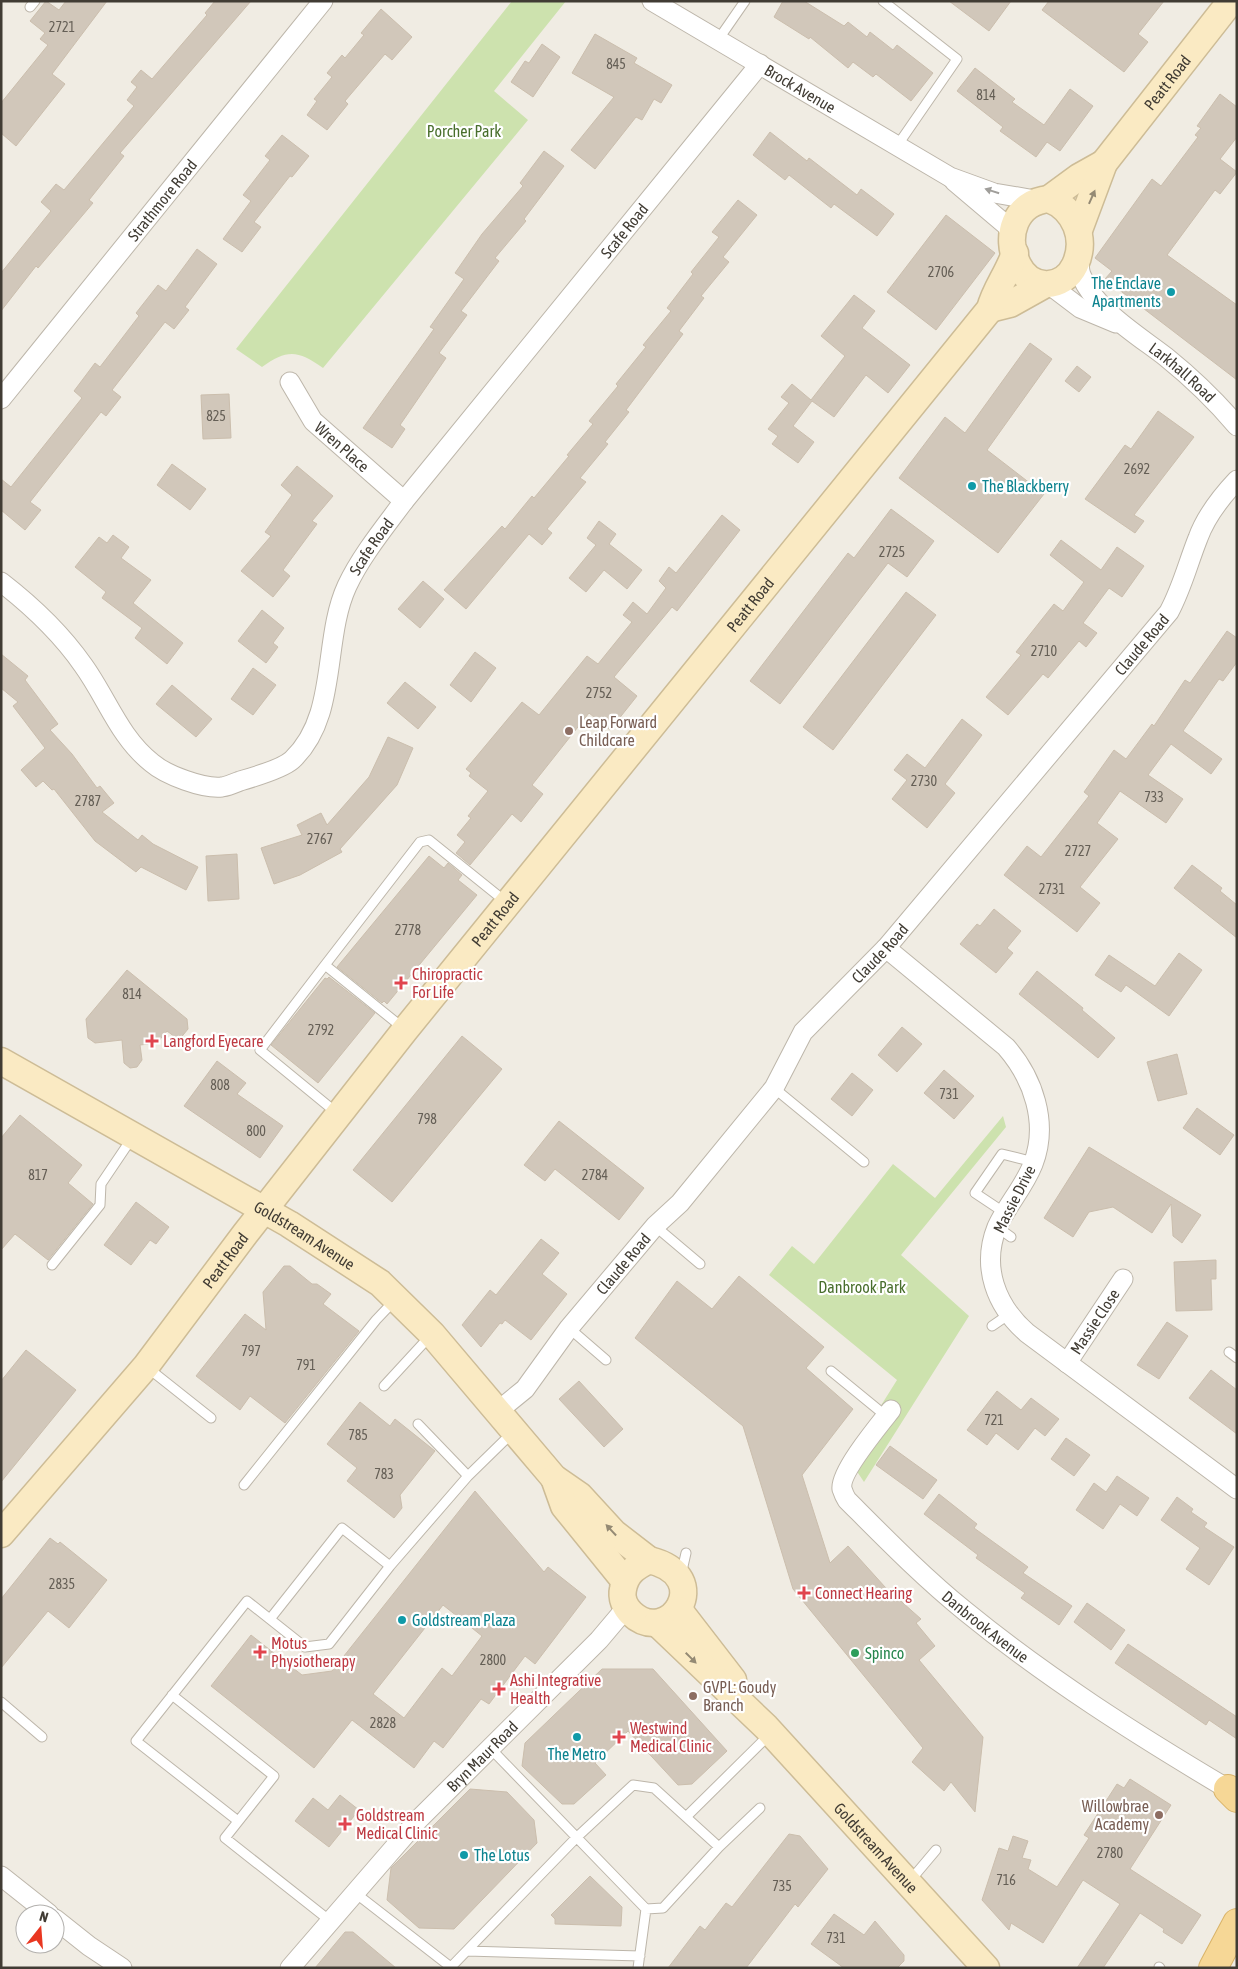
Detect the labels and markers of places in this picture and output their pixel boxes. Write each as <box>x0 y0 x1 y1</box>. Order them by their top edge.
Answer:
place label: The Enclave Apartments <box>1091 274 1161 311</box>
marker: The Enclave Apartments <box>1165 286 1177 298</box>
place label: The Blackberry <box>982 477 1069 496</box>
marker: The Blackberry <box>966 480 978 492</box>
place label: Leap Forward Childcare <box>579 713 657 749</box>
marker: Leap Forward Childcare <box>563 725 575 737</box>
place label: Chiropractic For Life <box>412 965 483 1001</box>
marker: Chiropractic For Life <box>394 976 408 990</box>
place label: Langford Eyecare <box>163 1032 263 1051</box>
marker: Langford Eyecare <box>145 1034 159 1048</box>
place label: Connect Hearing <box>815 1584 912 1603</box>
marker: Connect Hearing <box>797 1586 811 1600</box>
place label: Goldstream Plaza <box>412 1611 516 1629</box>
marker: Goldstream Plaza <box>396 1614 408 1626</box>
place label: Motus Physiotherapy <box>271 1634 356 1671</box>
place label: Spinco <box>865 1644 904 1663</box>
marker: Motus Physiotherapy <box>253 1645 267 1659</box>
marker: Spinco <box>849 1647 861 1659</box>
place label: Ashi Integrative Health <box>510 1671 601 1707</box>
place label: GVPL: Goudy Branch <box>703 1678 777 1714</box>
marker: Ashi Integrative Health <box>492 1682 506 1696</box>
marker: GVPL: Goudy Branch <box>687 1690 699 1702</box>
place label: Westwind Medical Clinic <box>630 1719 712 1755</box>
marker: Westwind Medical Clinic <box>612 1730 626 1744</box>
marker: The Metro <box>571 1731 583 1743</box>
place label: The Metro <box>548 1745 606 1763</box>
place label: Willowbrae Academy <box>1082 1797 1149 1834</box>
place label: Goldstream Medical Clinic <box>356 1806 438 1842</box>
marker: Willowbrae Academy <box>1153 1809 1165 1821</box>
marker: Goldstream Medical Clinic <box>338 1817 352 1831</box>
place label: The Lotus <box>474 1846 530 1864</box>
marker: The Lotus <box>458 1849 470 1861</box>

